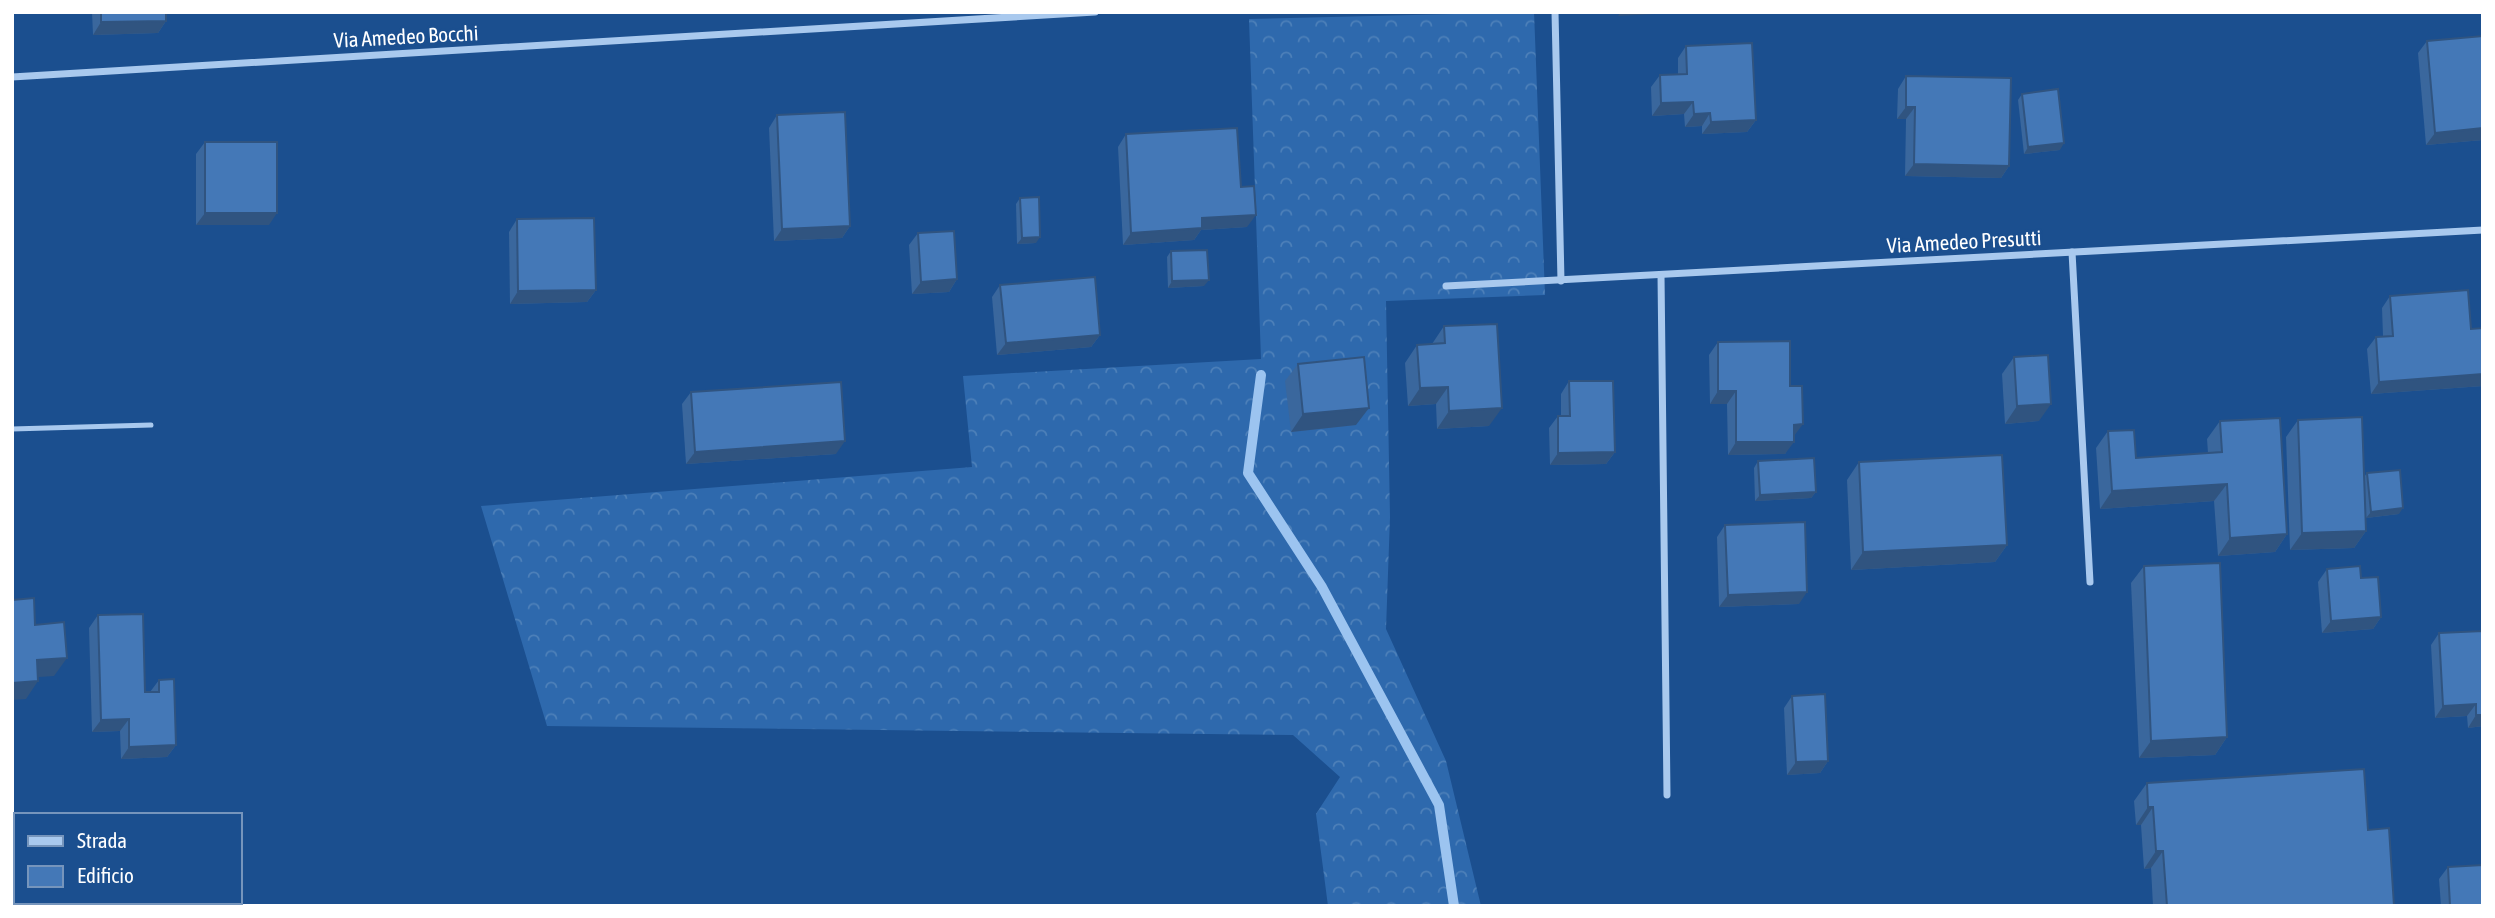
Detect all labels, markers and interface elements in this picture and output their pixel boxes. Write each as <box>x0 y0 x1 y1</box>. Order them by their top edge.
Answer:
street label: Via Amedeo Bocchi <box>333 20 479 52</box>
street label: Via Amedeo Presutti <box>1886 225 2042 257</box>
legend <box>14 813 242 904</box>
text: Strada <box>77 828 127 852</box>
text: Edificio <box>77 863 134 887</box>

